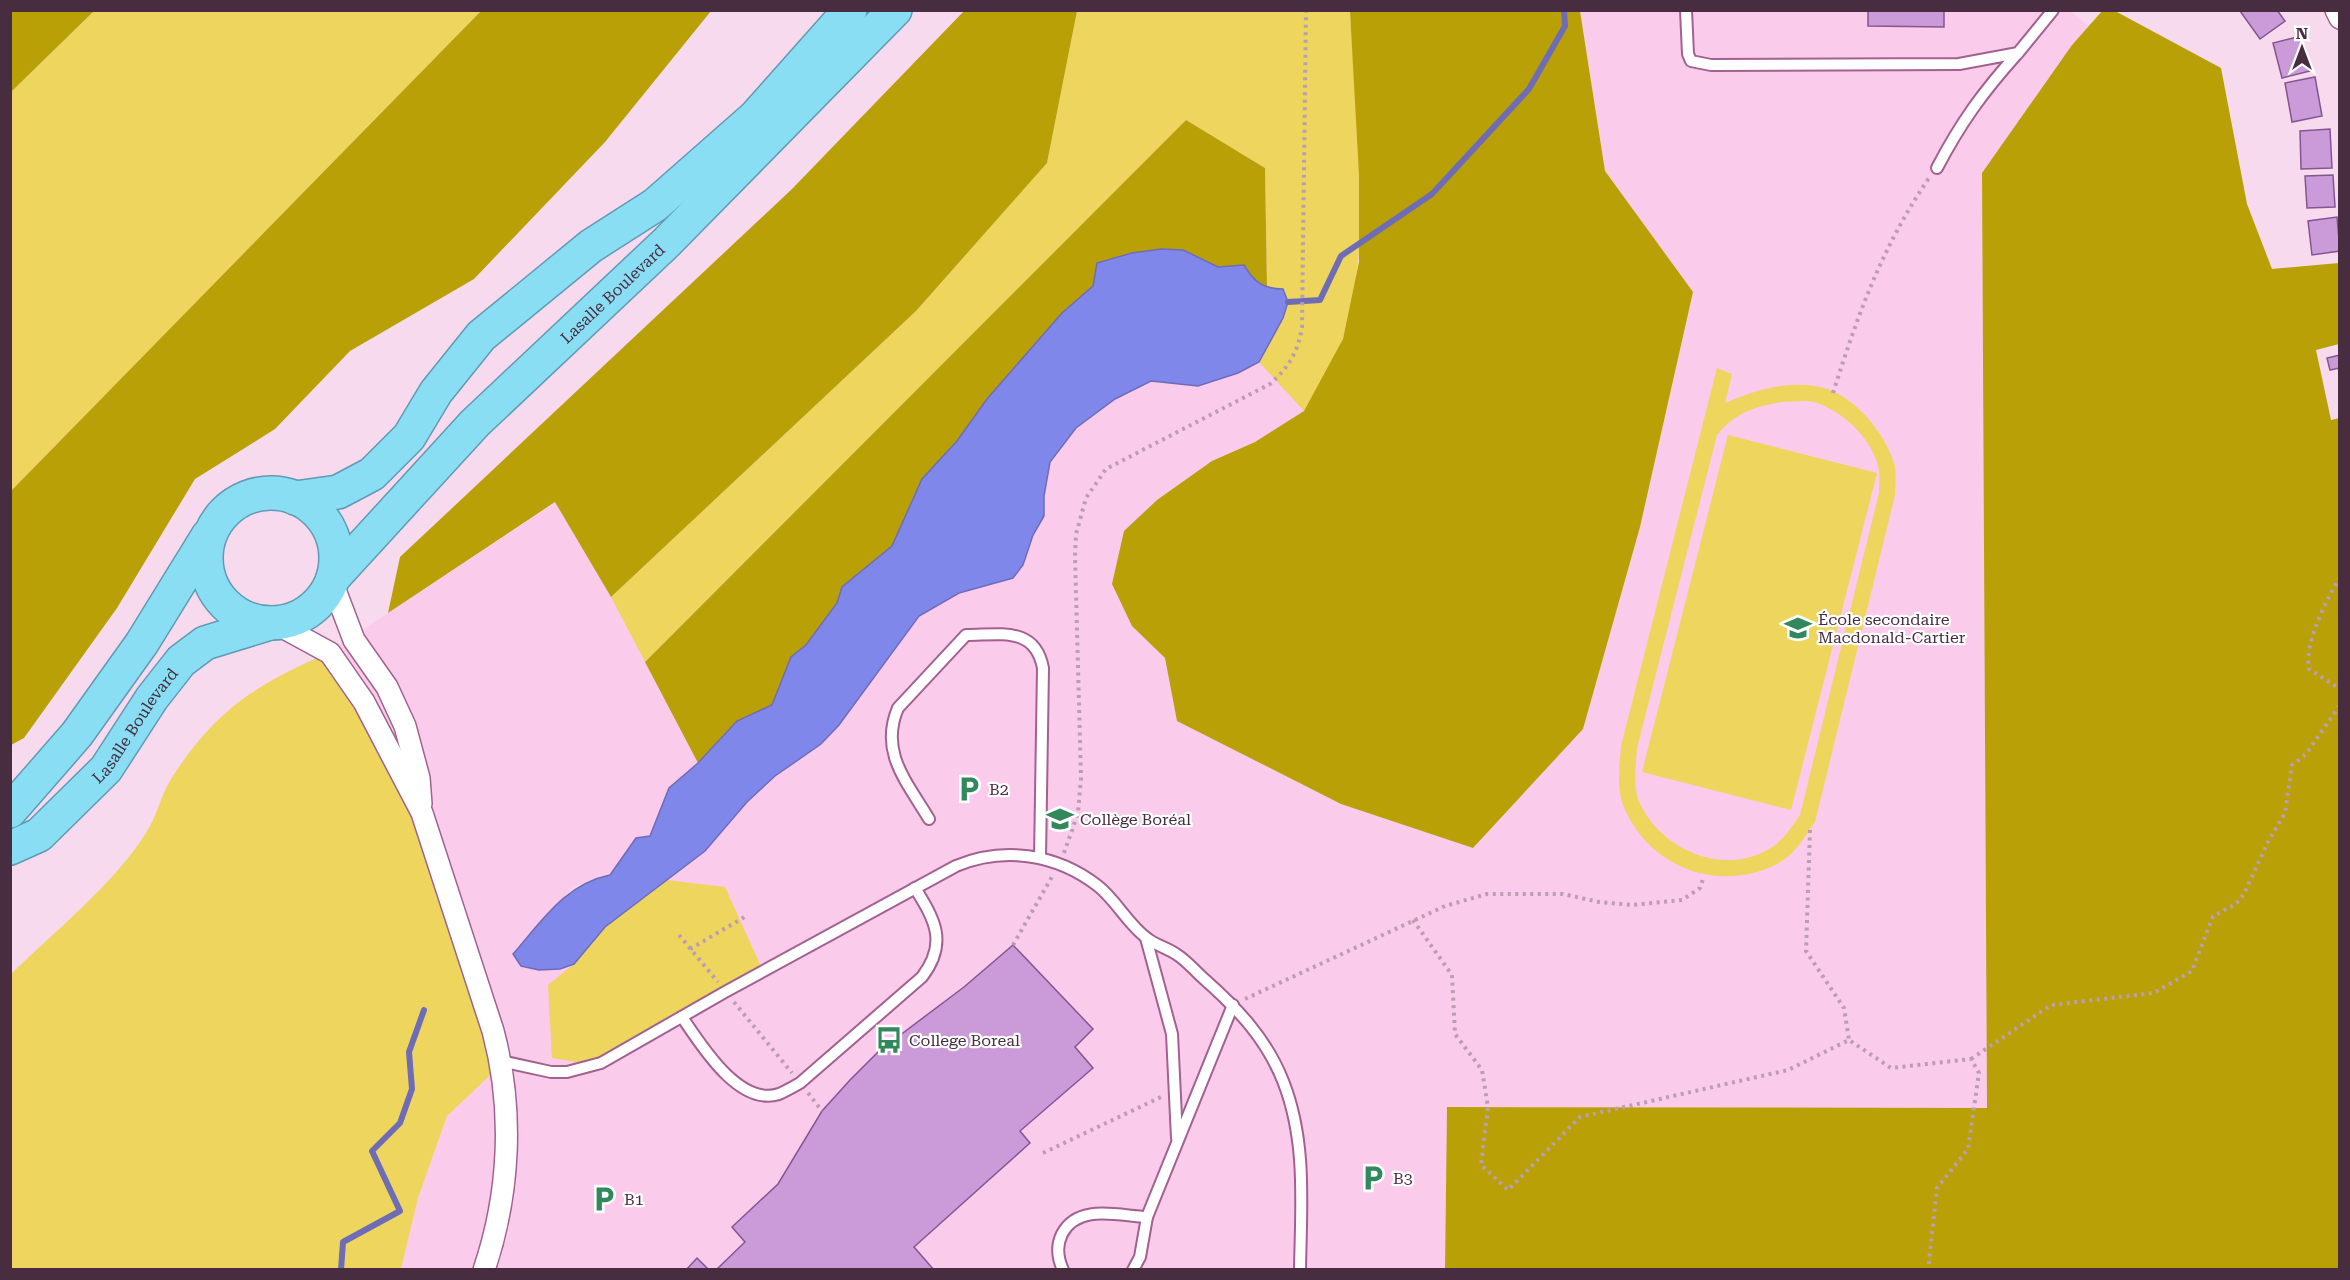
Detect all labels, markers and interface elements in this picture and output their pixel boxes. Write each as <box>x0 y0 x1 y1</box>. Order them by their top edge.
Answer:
north arrow <box>2272 18 2332 78</box>
text: N <box>2296 24 2308 43</box>
street label: Lasalle Boulevard <box>556 240 668 347</box>
place label: École secondaire Macdonald-Cartier <box>1818 610 1966 647</box>
school or university icon: École secondaire Macdonald-Cartier <box>1783 613 1813 643</box>
street label: Lasalle Boulevard <box>88 664 182 787</box>
parking icon: B2 <box>954 774 984 804</box>
place label: B2 <box>989 780 1009 799</box>
school or university icon: Collège Boréal <box>1045 804 1075 834</box>
place label: Collège Boréal <box>1080 810 1191 829</box>
bus stop icon: College Boreal <box>874 1025 904 1055</box>
place label: College Boreal <box>909 1031 1020 1050</box>
parking icon: B3 <box>1358 1163 1388 1193</box>
place label: B3 <box>1393 1169 1413 1188</box>
parking icon: B1 <box>589 1184 619 1214</box>
place label: B1 <box>624 1190 644 1209</box>

